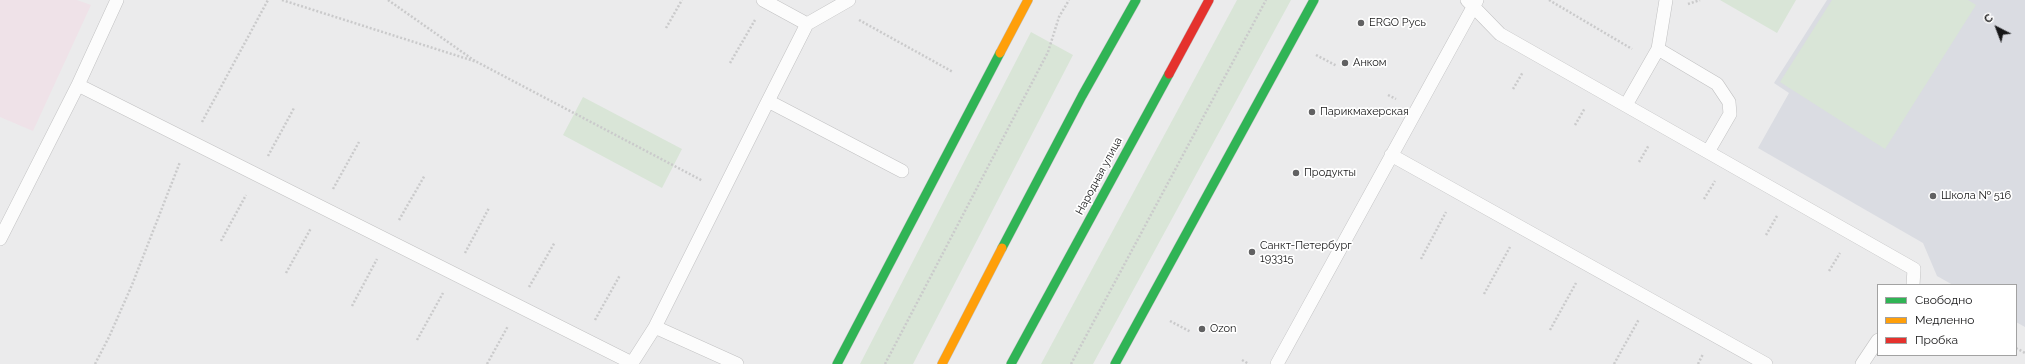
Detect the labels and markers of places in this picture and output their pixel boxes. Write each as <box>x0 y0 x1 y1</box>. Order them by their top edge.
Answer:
place label: ERGO Русь <box>1369 16 1426 30</box>
marker: ERGO Русь <box>1356 18 1366 28</box>
place label: Анком <box>1353 56 1387 70</box>
marker: Анком <box>1340 58 1350 68</box>
place label: Парикмахерская <box>1320 105 1409 119</box>
marker: Парикмахерская <box>1307 107 1317 117</box>
place label: Продукты <box>1304 166 1356 180</box>
marker: Продукты <box>1291 168 1301 178</box>
place label: Школа № 516 <box>1941 189 2011 203</box>
marker: Школа № 516 <box>1928 191 1938 201</box>
place label: Санкт-Петербург 193315 <box>1260 239 1352 265</box>
marker: Санкт-Петербург 193315 <box>1247 247 1257 257</box>
place label: Ozon <box>1210 322 1237 336</box>
marker: Ozon <box>1197 324 1207 334</box>

